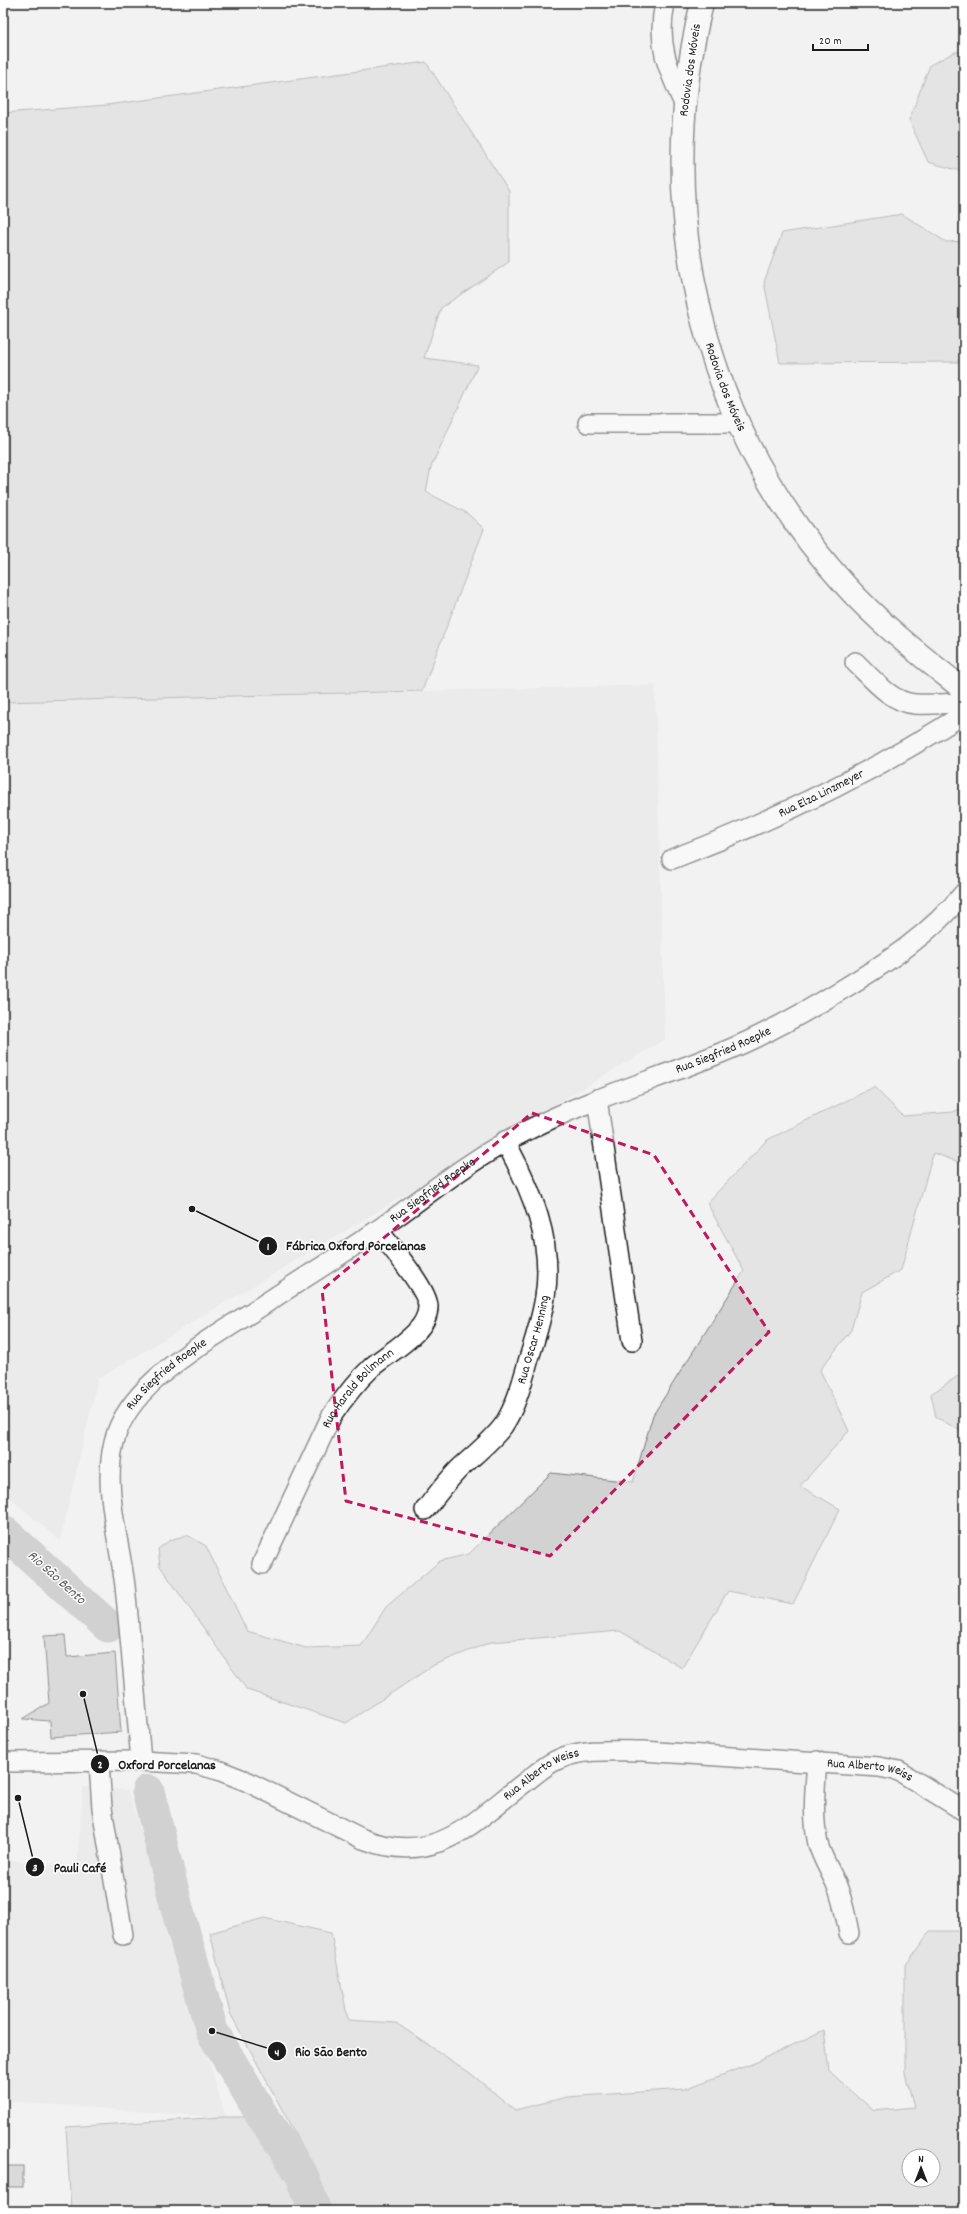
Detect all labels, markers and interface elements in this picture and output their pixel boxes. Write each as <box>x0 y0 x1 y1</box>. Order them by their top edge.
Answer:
street label: Rodovia dos Móveis <box>675 22 707 118</box>
scale bar <box>813 26 868 52</box>
text: 20 m <box>819 33 842 50</box>
street label: Rodovia dos Móveis <box>700 340 751 435</box>
street label: Rua Elza Linzmeyer <box>775 765 868 823</box>
street label: Rua Siegfried Roepke <box>673 1022 775 1079</box>
street label: Rua Siegfried Roepke <box>386 1153 480 1228</box>
callout: Fábrica Oxford Porcelanas <box>258 1233 434 1259</box>
text: Fábrica Oxford Porcelanas <box>286 1237 426 1257</box>
text: 1 <box>267 1239 270 1256</box>
street label: Rua Oscar Henning <box>513 1294 555 1386</box>
street label: Rua Siegfried Roepke <box>122 1334 211 1414</box>
street label: Rua Harald Bollmann <box>318 1344 398 1431</box>
water label: Rio São Bento <box>23 1546 90 1610</box>
street label: Rua Alberto Weiss <box>499 1744 581 1805</box>
callout: Oxford Porcelanas <box>90 1751 224 1777</box>
street label: Rua Alberto Weiss <box>826 1754 917 1787</box>
text: Oxford Porcelanas <box>118 1756 216 1776</box>
text: 2 <box>97 1757 103 1774</box>
callout: Pauli Café <box>25 1854 114 1880</box>
text: Pauli Café <box>54 1859 106 1879</box>
text: 3 <box>32 1860 38 1877</box>
callout: Rio São Bento <box>267 2038 375 2064</box>
text: Rio São Bento <box>295 2043 367 2063</box>
text: 4 <box>275 2045 280 2062</box>
north arrow <box>901 2148 941 2188</box>
text: N <box>918 2152 924 2168</box>

